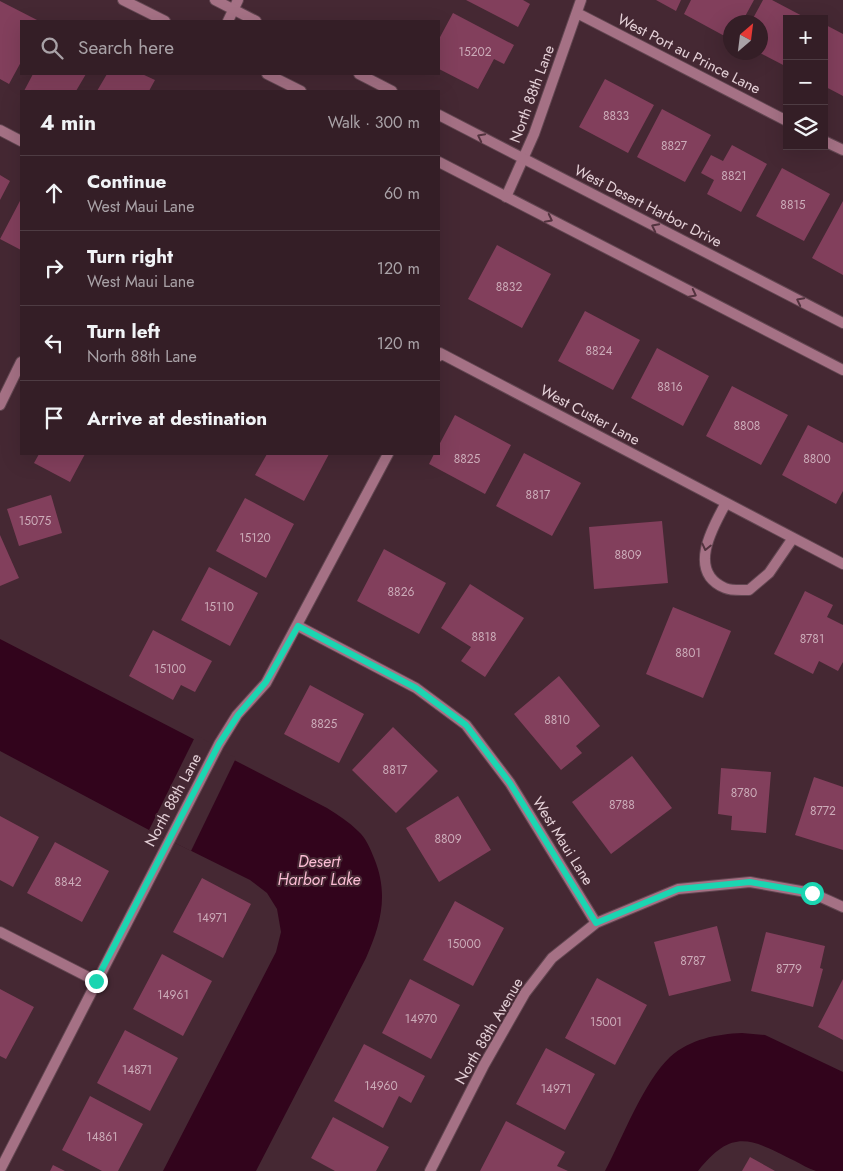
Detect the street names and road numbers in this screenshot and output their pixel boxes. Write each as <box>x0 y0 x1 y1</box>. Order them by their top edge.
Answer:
street label: West Port au Prince Lane <box>614 8 765 100</box>
street label: North 88th Lane <box>504 42 560 146</box>
street label: West Desert Harbor Drive <box>570 159 726 253</box>
street label: West Custer Lane <box>536 379 644 451</box>
street label: North 88th Lane <box>139 749 207 851</box>
street label: West Maui Lane <box>527 792 599 890</box>
street label: North 88th Avenue <box>449 973 529 1088</box>

